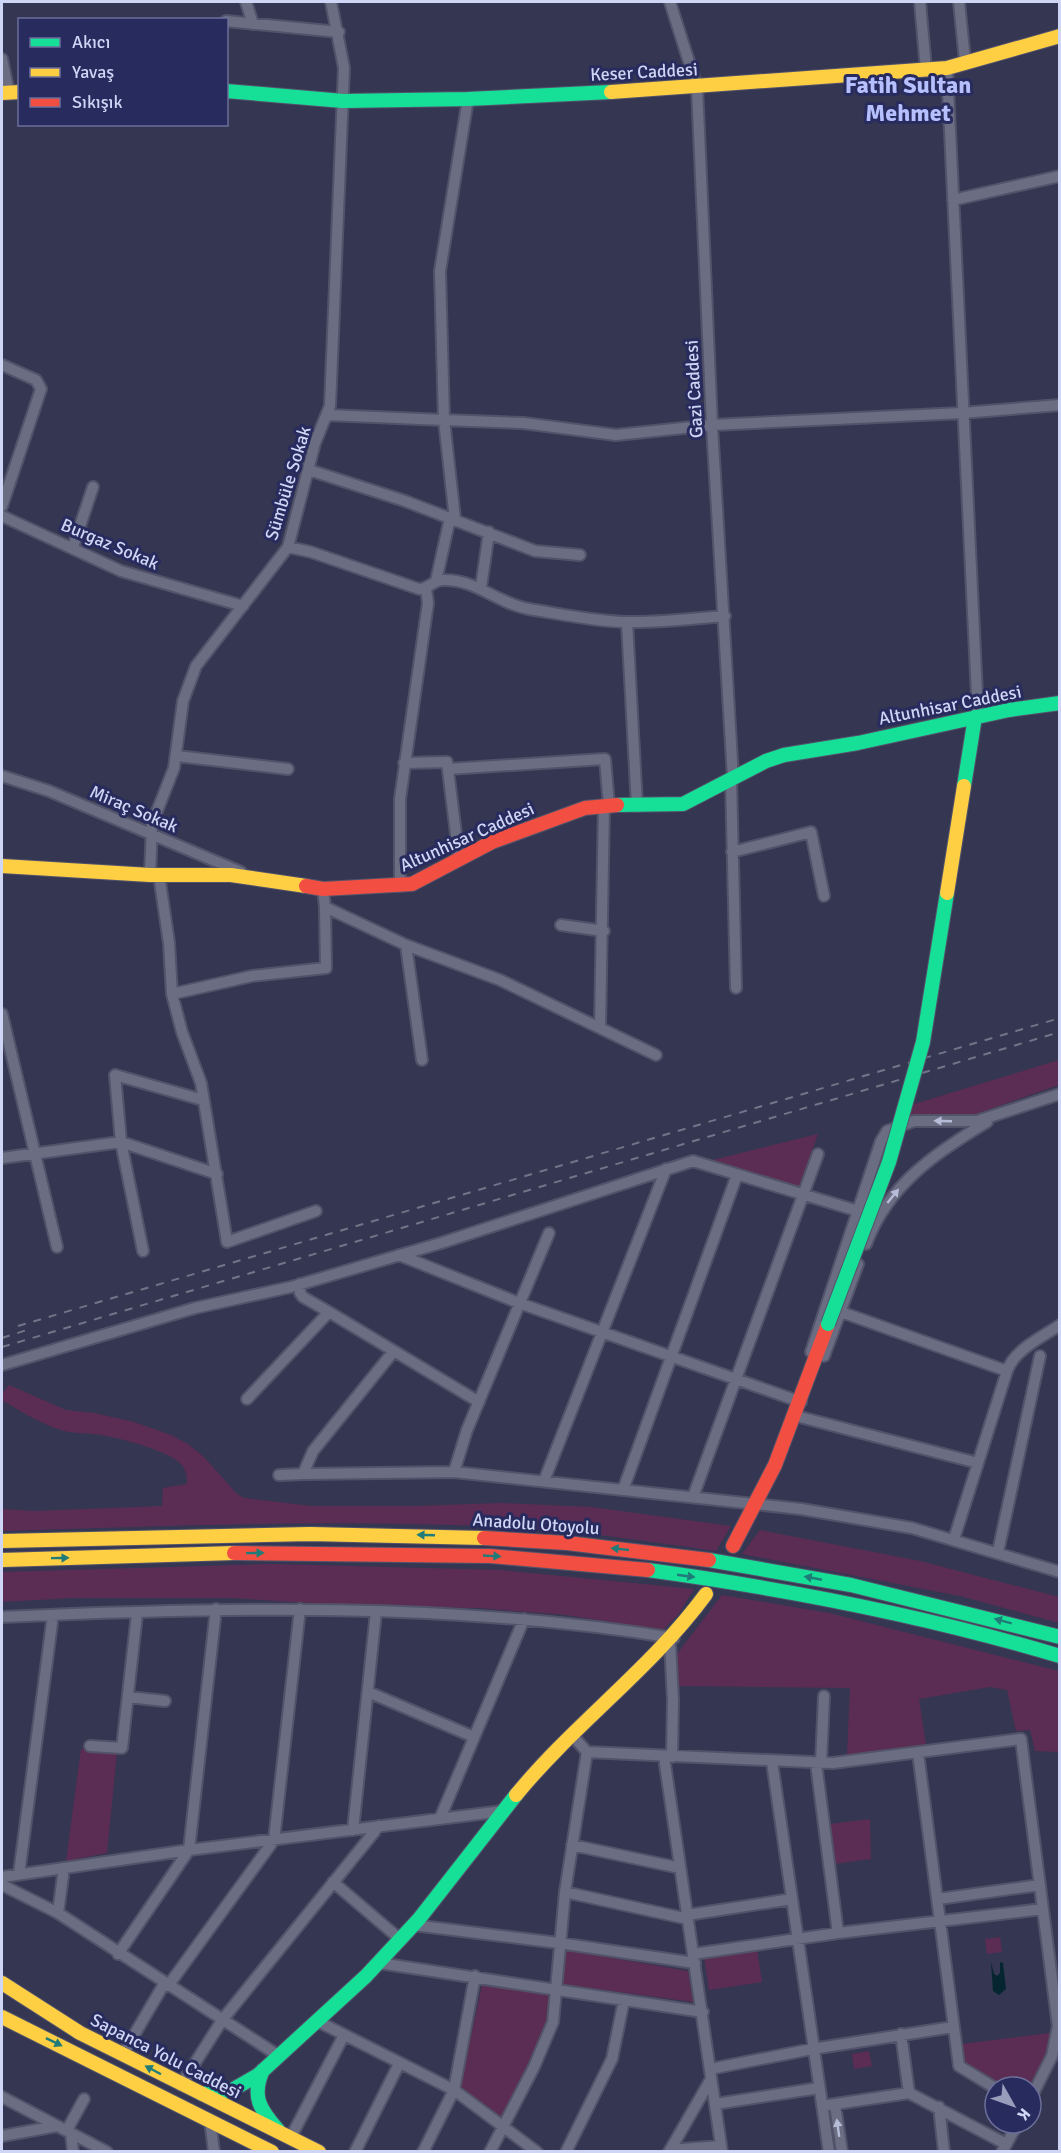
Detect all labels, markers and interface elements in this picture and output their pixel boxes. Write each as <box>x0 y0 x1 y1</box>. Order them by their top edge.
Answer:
legend <box>18 18 228 126</box>
text: Akıcı <box>72 31 110 53</box>
street label: Keser Caddesi <box>590 58 698 86</box>
text: Yavaş <box>72 61 114 83</box>
district label: Fatih Sultan Mehmet <box>845 70 971 128</box>
text: Sıkışık <box>72 91 122 113</box>
street label: Gazi Caddesi <box>680 339 708 439</box>
street label: Sümbüle Sokak <box>260 423 316 543</box>
street label: Burgaz Sokak <box>58 513 162 575</box>
street label: Altunhisar Caddesi <box>877 680 1023 730</box>
street label: Miraç Sokak <box>86 781 182 837</box>
street label: Altunhisar Caddesi <box>396 798 538 876</box>
one-way arrow <box>934 1117 953 1126</box>
one-way arrow <box>886 1188 899 1203</box>
street label: Anadolu Otoyolu <box>472 1509 600 1539</box>
one-way arrow <box>416 1531 435 1540</box>
one-way arrow <box>611 1544 630 1554</box>
one-way arrow <box>245 1549 264 1558</box>
one-way arrow <box>482 1552 501 1561</box>
one-way arrow <box>50 1553 69 1563</box>
one-way arrow <box>676 1571 695 1581</box>
one-way arrow <box>803 1573 822 1582</box>
one-way arrow <box>994 1616 1012 1626</box>
street label: Sapanca Yolu Caddesi <box>87 2008 245 2104</box>
one-way arrow <box>46 2038 63 2047</box>
one-way arrow <box>144 2065 161 2075</box>
north arrow <box>983 2075 1043 2135</box>
text: K <box>1013 2104 1035 2124</box>
one-way arrow <box>834 2118 843 2137</box>

